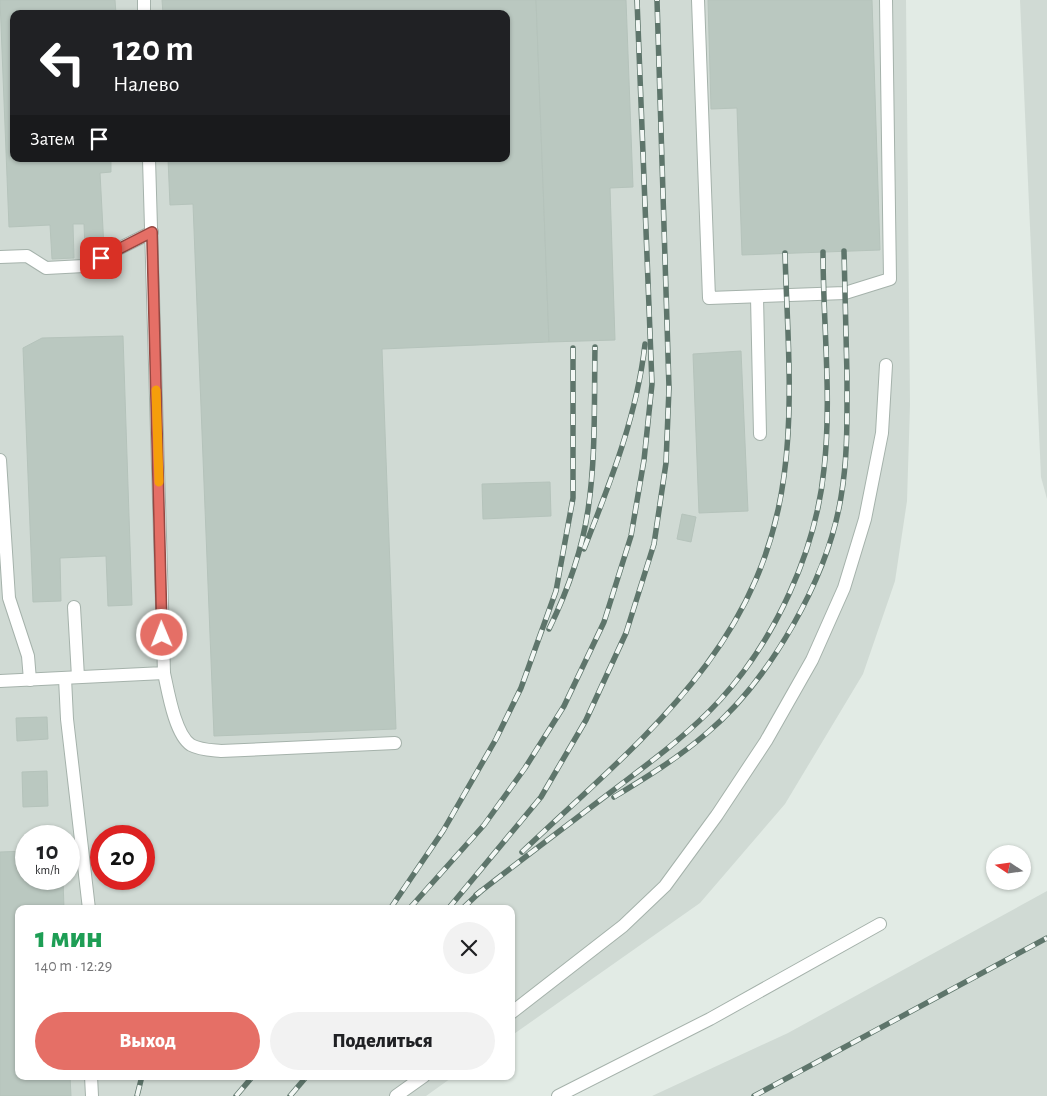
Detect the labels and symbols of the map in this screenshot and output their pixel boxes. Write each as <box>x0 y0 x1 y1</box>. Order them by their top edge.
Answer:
pin <box>80 237 122 279</box>
position arrow <box>135 608 187 660</box>
speed limit sign: 20 <box>90 825 155 890</box>
north arrow <box>986 845 1031 890</box>

